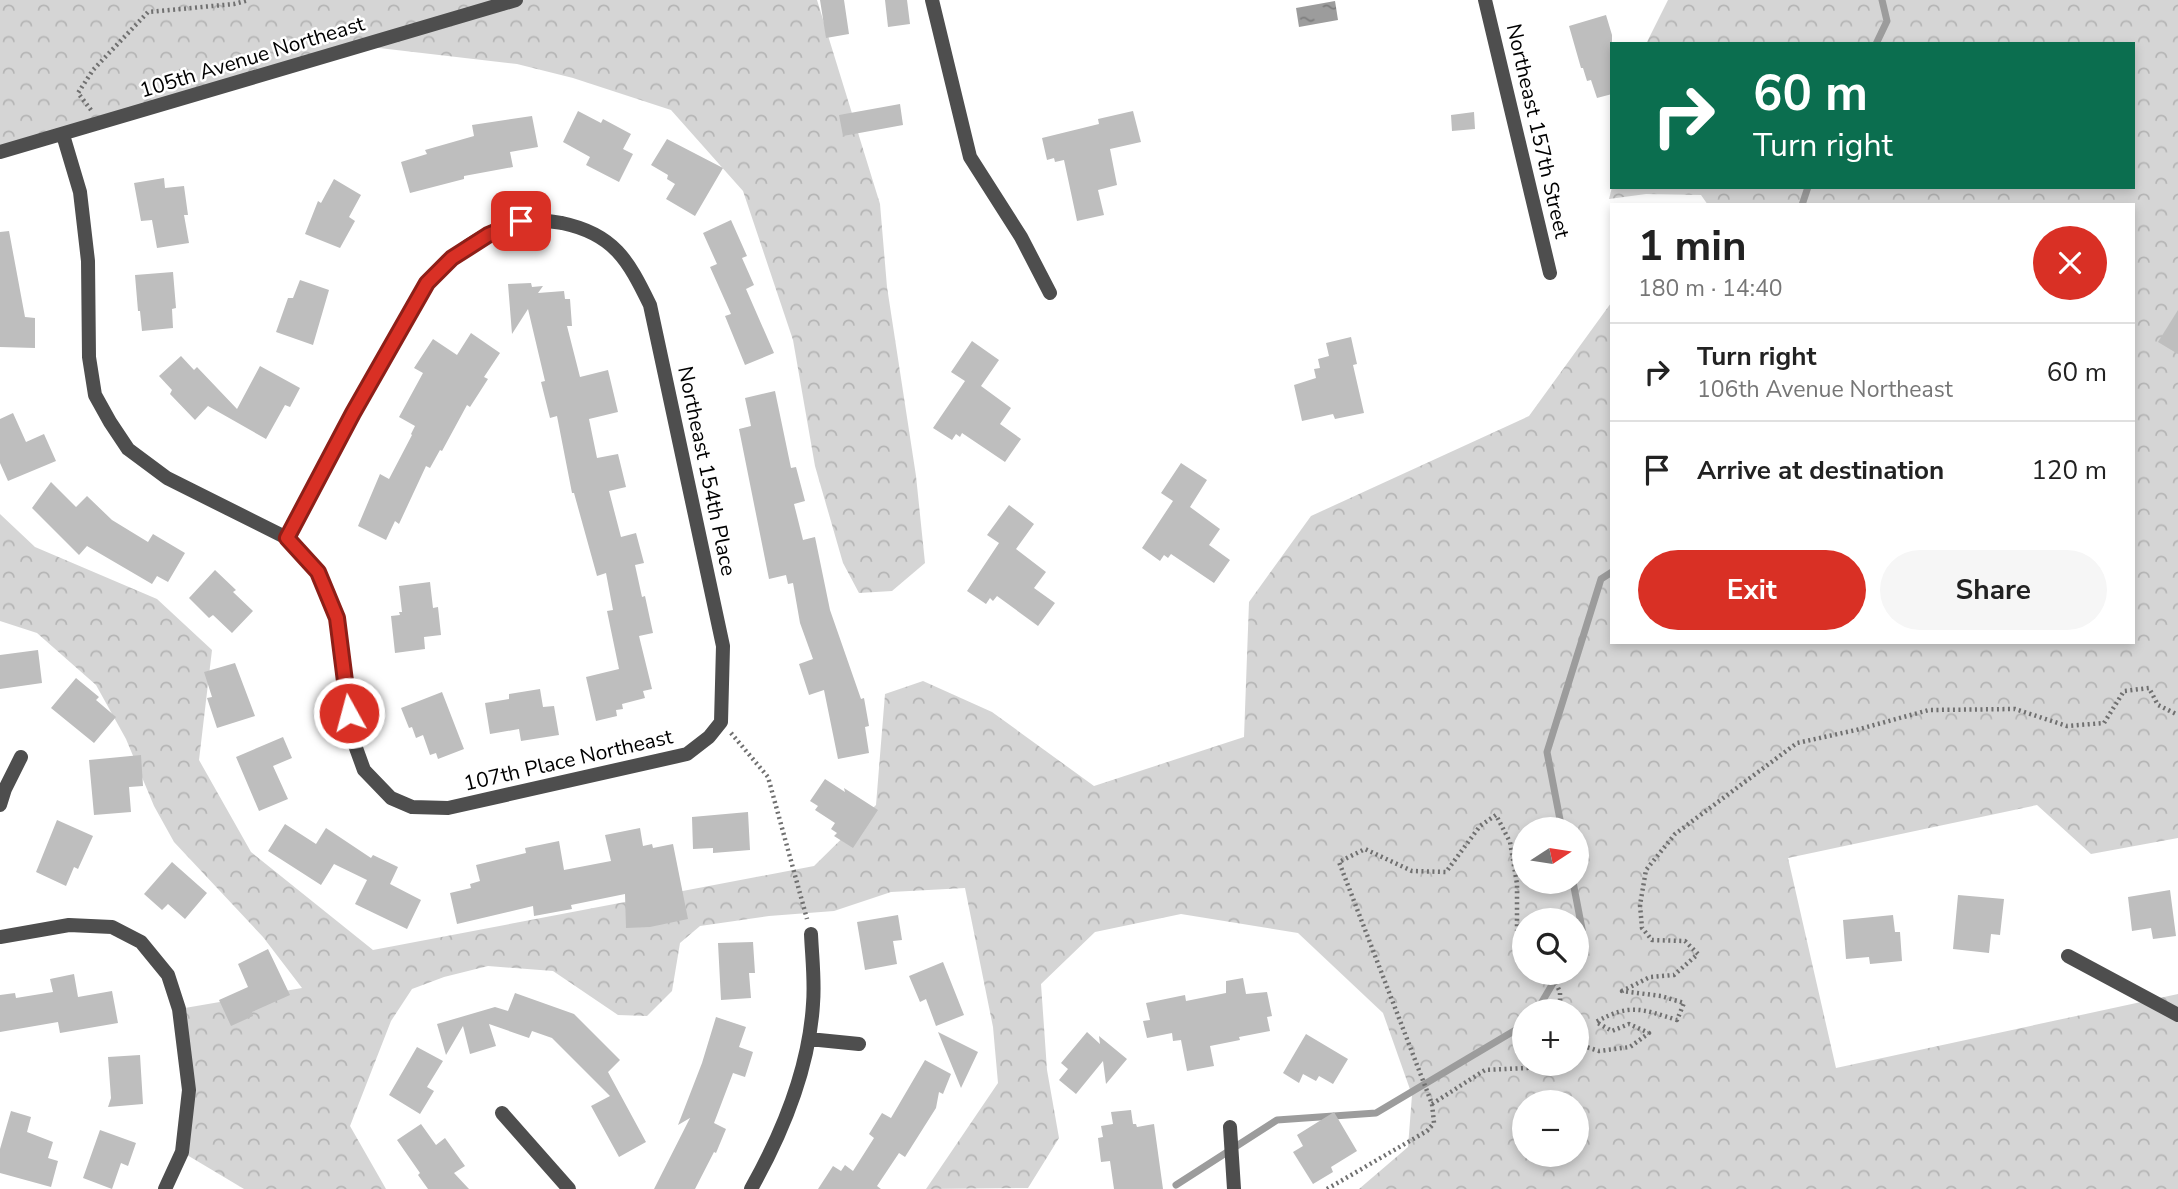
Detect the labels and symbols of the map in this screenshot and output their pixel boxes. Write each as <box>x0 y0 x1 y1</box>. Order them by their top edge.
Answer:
street label: 105th Avenue Northeast <box>136 9 368 105</box>
street label: Northeast 157th Street <box>1500 21 1576 242</box>
pin <box>491 191 551 251</box>
street label: Northeast 154th Place <box>671 364 743 578</box>
position arrow <box>312 676 386 750</box>
street label: 107th Place Northeast <box>461 722 676 798</box>
north arrow <box>1512 817 1589 894</box>

